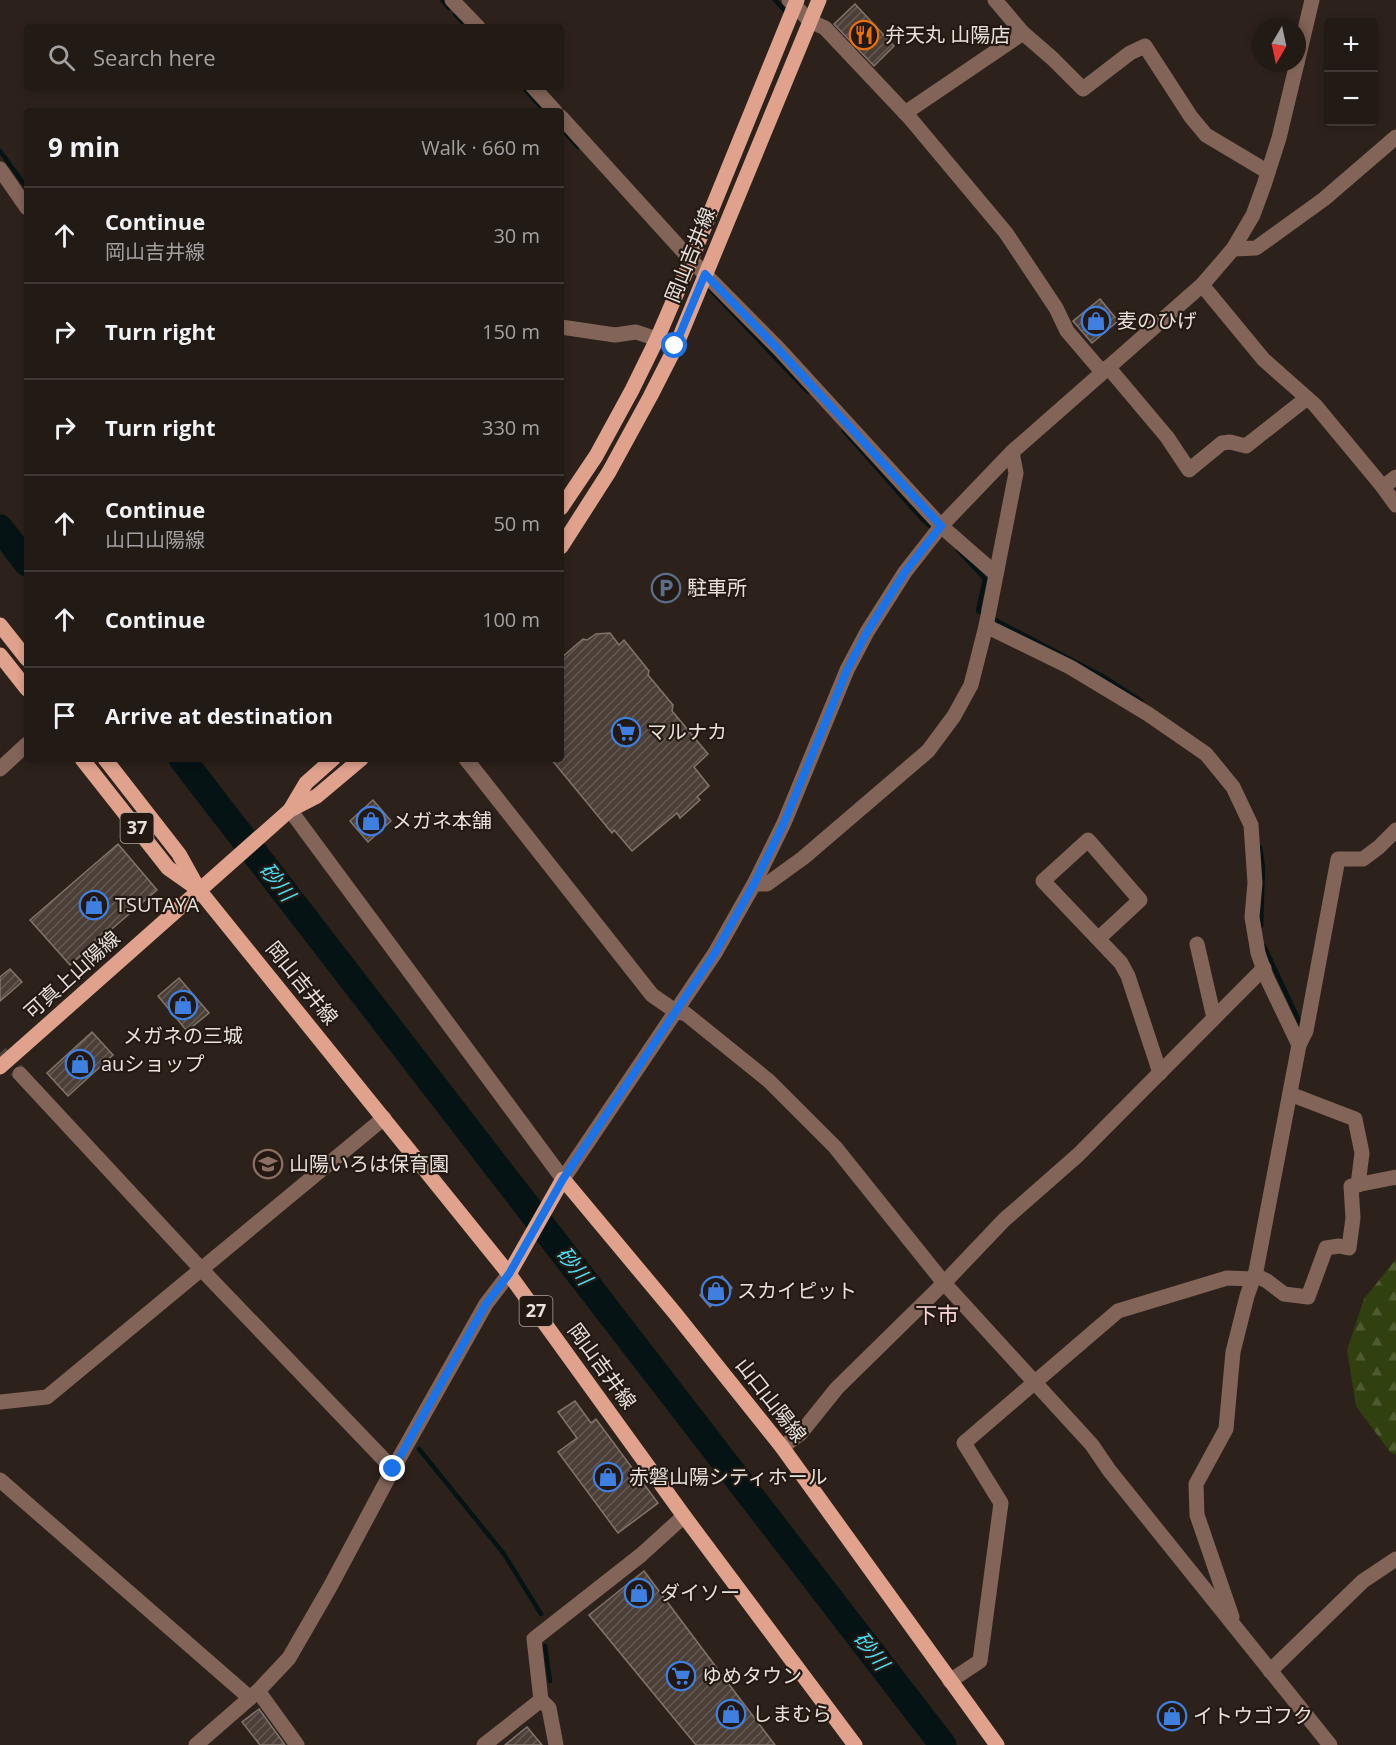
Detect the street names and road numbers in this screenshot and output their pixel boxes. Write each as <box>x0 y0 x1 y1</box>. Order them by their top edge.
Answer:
street label: 岡山吉井線 <box>658 203 721 306</box>
road number: 37 <box>120 813 154 843</box>
street label: 可真上山陽線 <box>18 924 125 1025</box>
street label: 岡山吉井線 <box>260 935 344 1030</box>
road number: 27 <box>520 1296 552 1326</box>
street label: 岡山吉井線 <box>562 1317 643 1414</box>
street label: 山口山陽線 <box>730 1352 813 1447</box>

